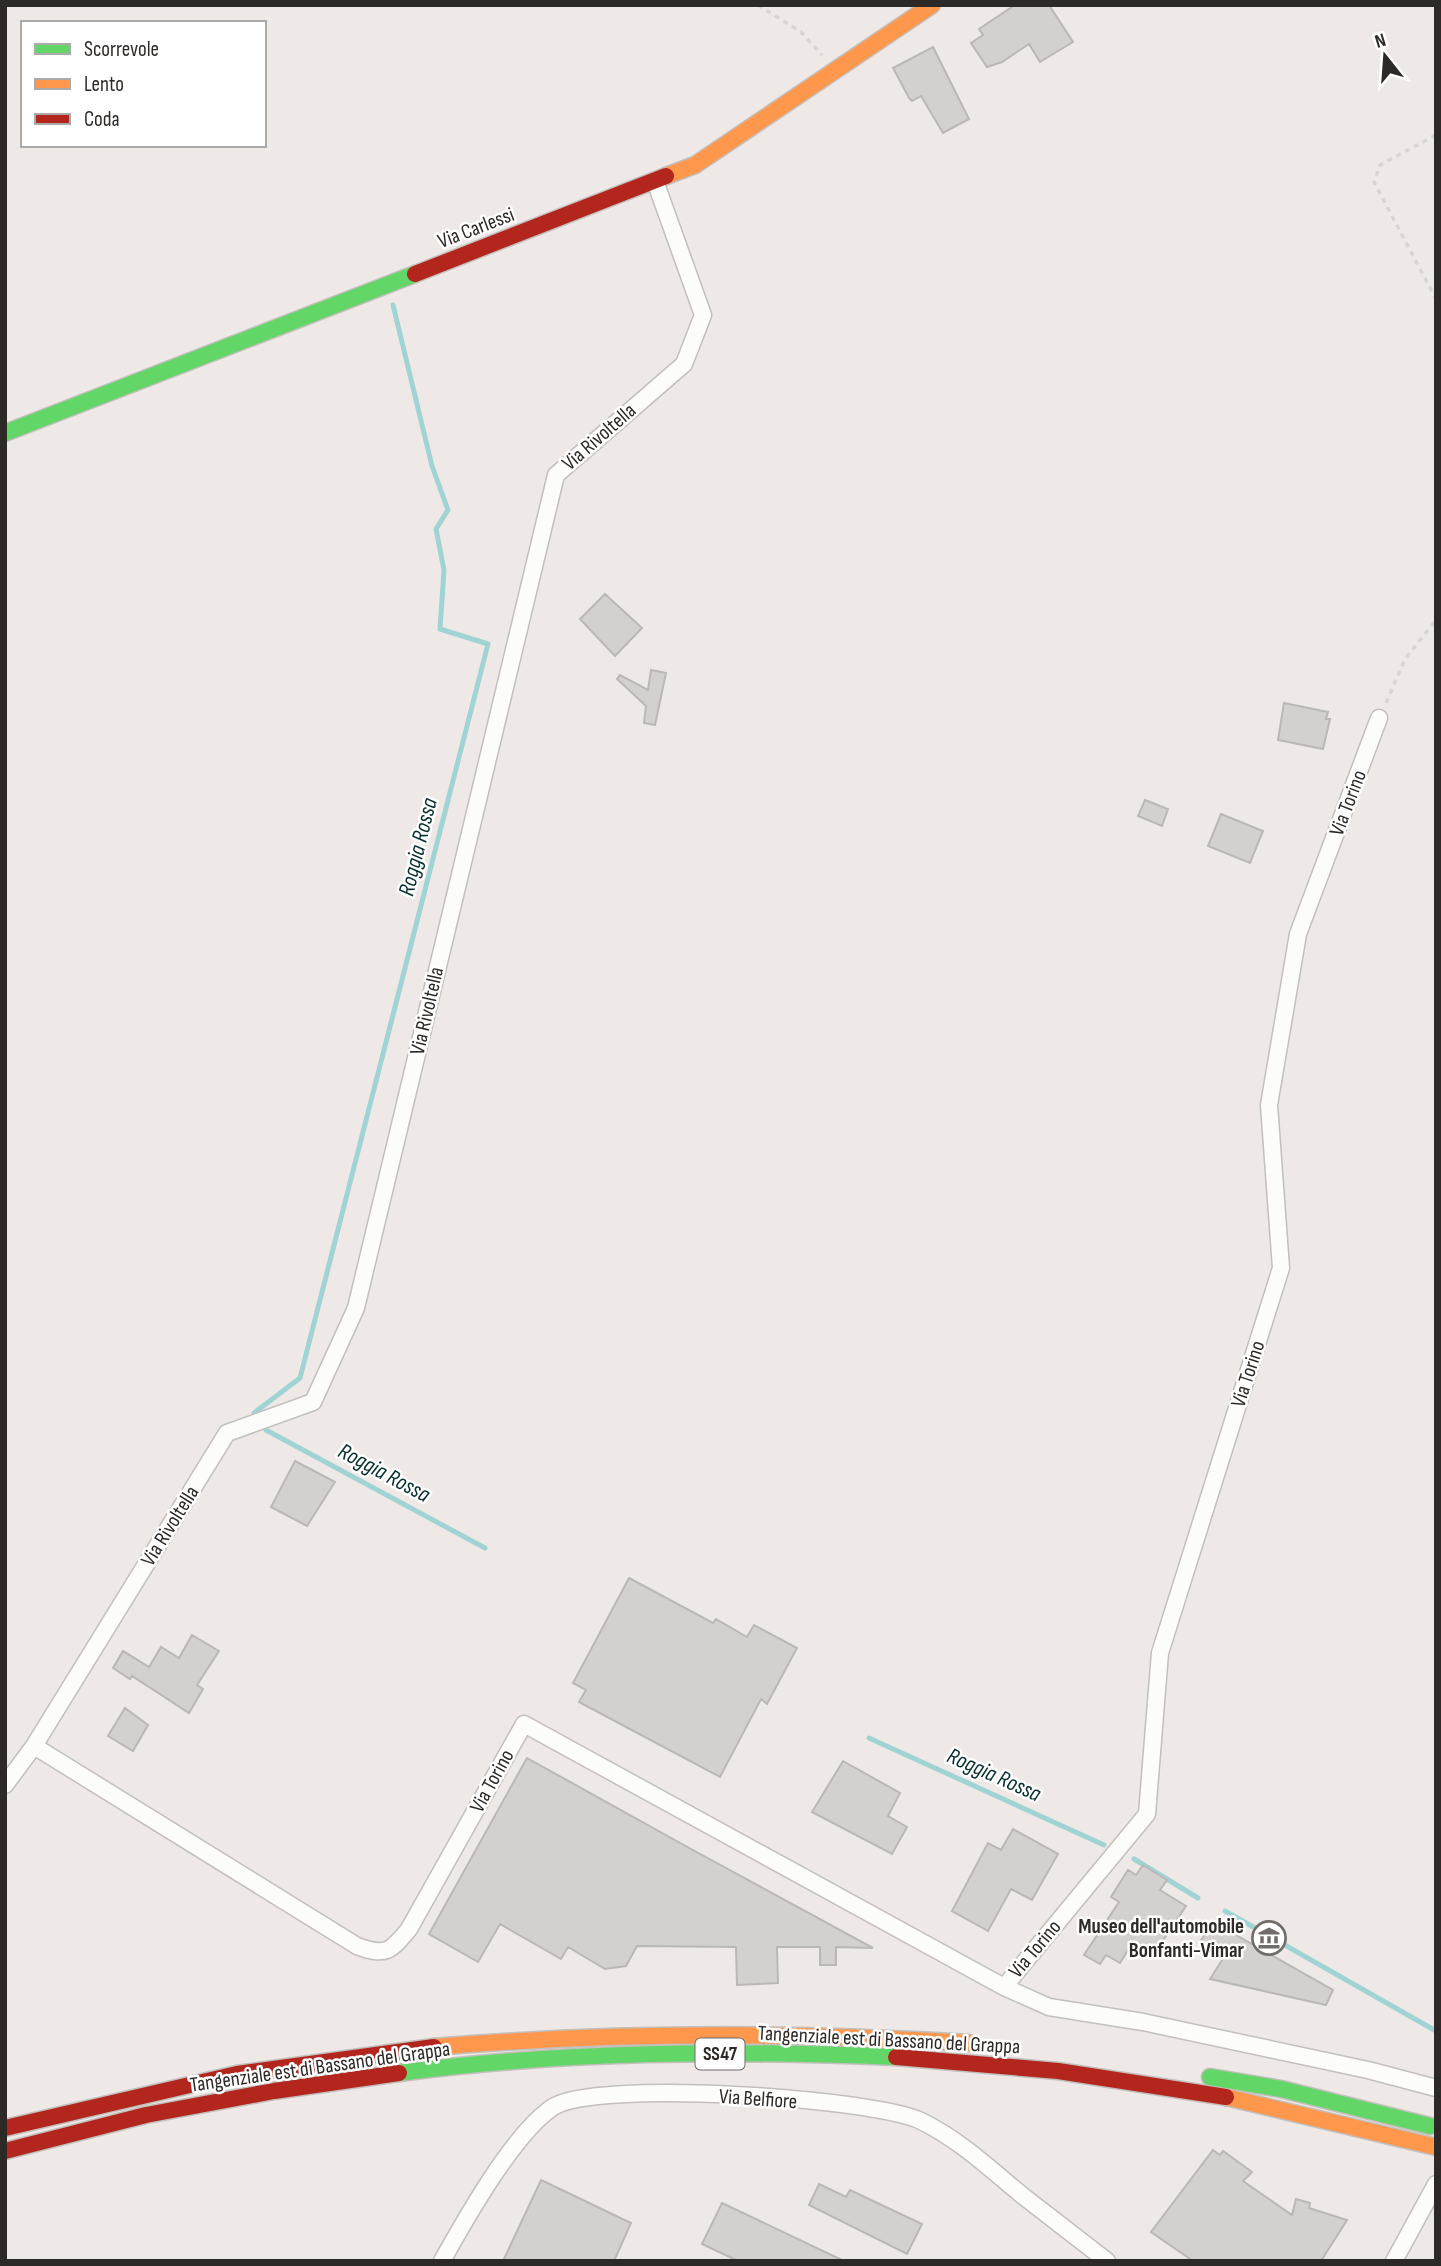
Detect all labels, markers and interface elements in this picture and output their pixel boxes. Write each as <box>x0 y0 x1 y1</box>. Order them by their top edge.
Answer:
legend <box>21 21 266 147</box>
north arrow <box>1350 21 1420 91</box>
text: N <box>1372 29 1389 54</box>
text: Scorrevole <box>84 37 159 62</box>
text: Lento <box>84 72 124 97</box>
text: Coda <box>84 107 120 132</box>
street label: Via Carlessi <box>434 202 518 254</box>
street label: Via Rivoltella <box>557 398 641 476</box>
street label: Via Torino <box>1324 767 1372 839</box>
water label: Roggia Rossa <box>392 794 444 899</box>
street label: Via Rivoltella <box>405 965 449 1057</box>
street label: Via Torino <box>1226 1338 1270 1410</box>
water label: Roggia Rossa <box>333 1437 435 1509</box>
street label: Via Rivoltella <box>136 1481 204 1571</box>
water label: Roggia Rossa <box>943 1742 1046 1808</box>
street label: Via Torino <box>465 1745 519 1817</box>
place label: Museo dell'automobile Bonfanti-Vimar <box>1078 1914 1244 1963</box>
street label: Via Torino <box>1003 1915 1067 1983</box>
museum icon: Museo dell'automobile Bonfanti-Vimar <box>1250 1919 1288 1957</box>
street label: Tangenziale est di Bassano del Grappa <box>757 2021 1021 2059</box>
street label: Tangenziale est di Bassano del Grappa <box>188 2036 452 2098</box>
road number: SS47 <box>696 2038 744 2070</box>
street label: Via Belfiore <box>718 2084 798 2114</box>

